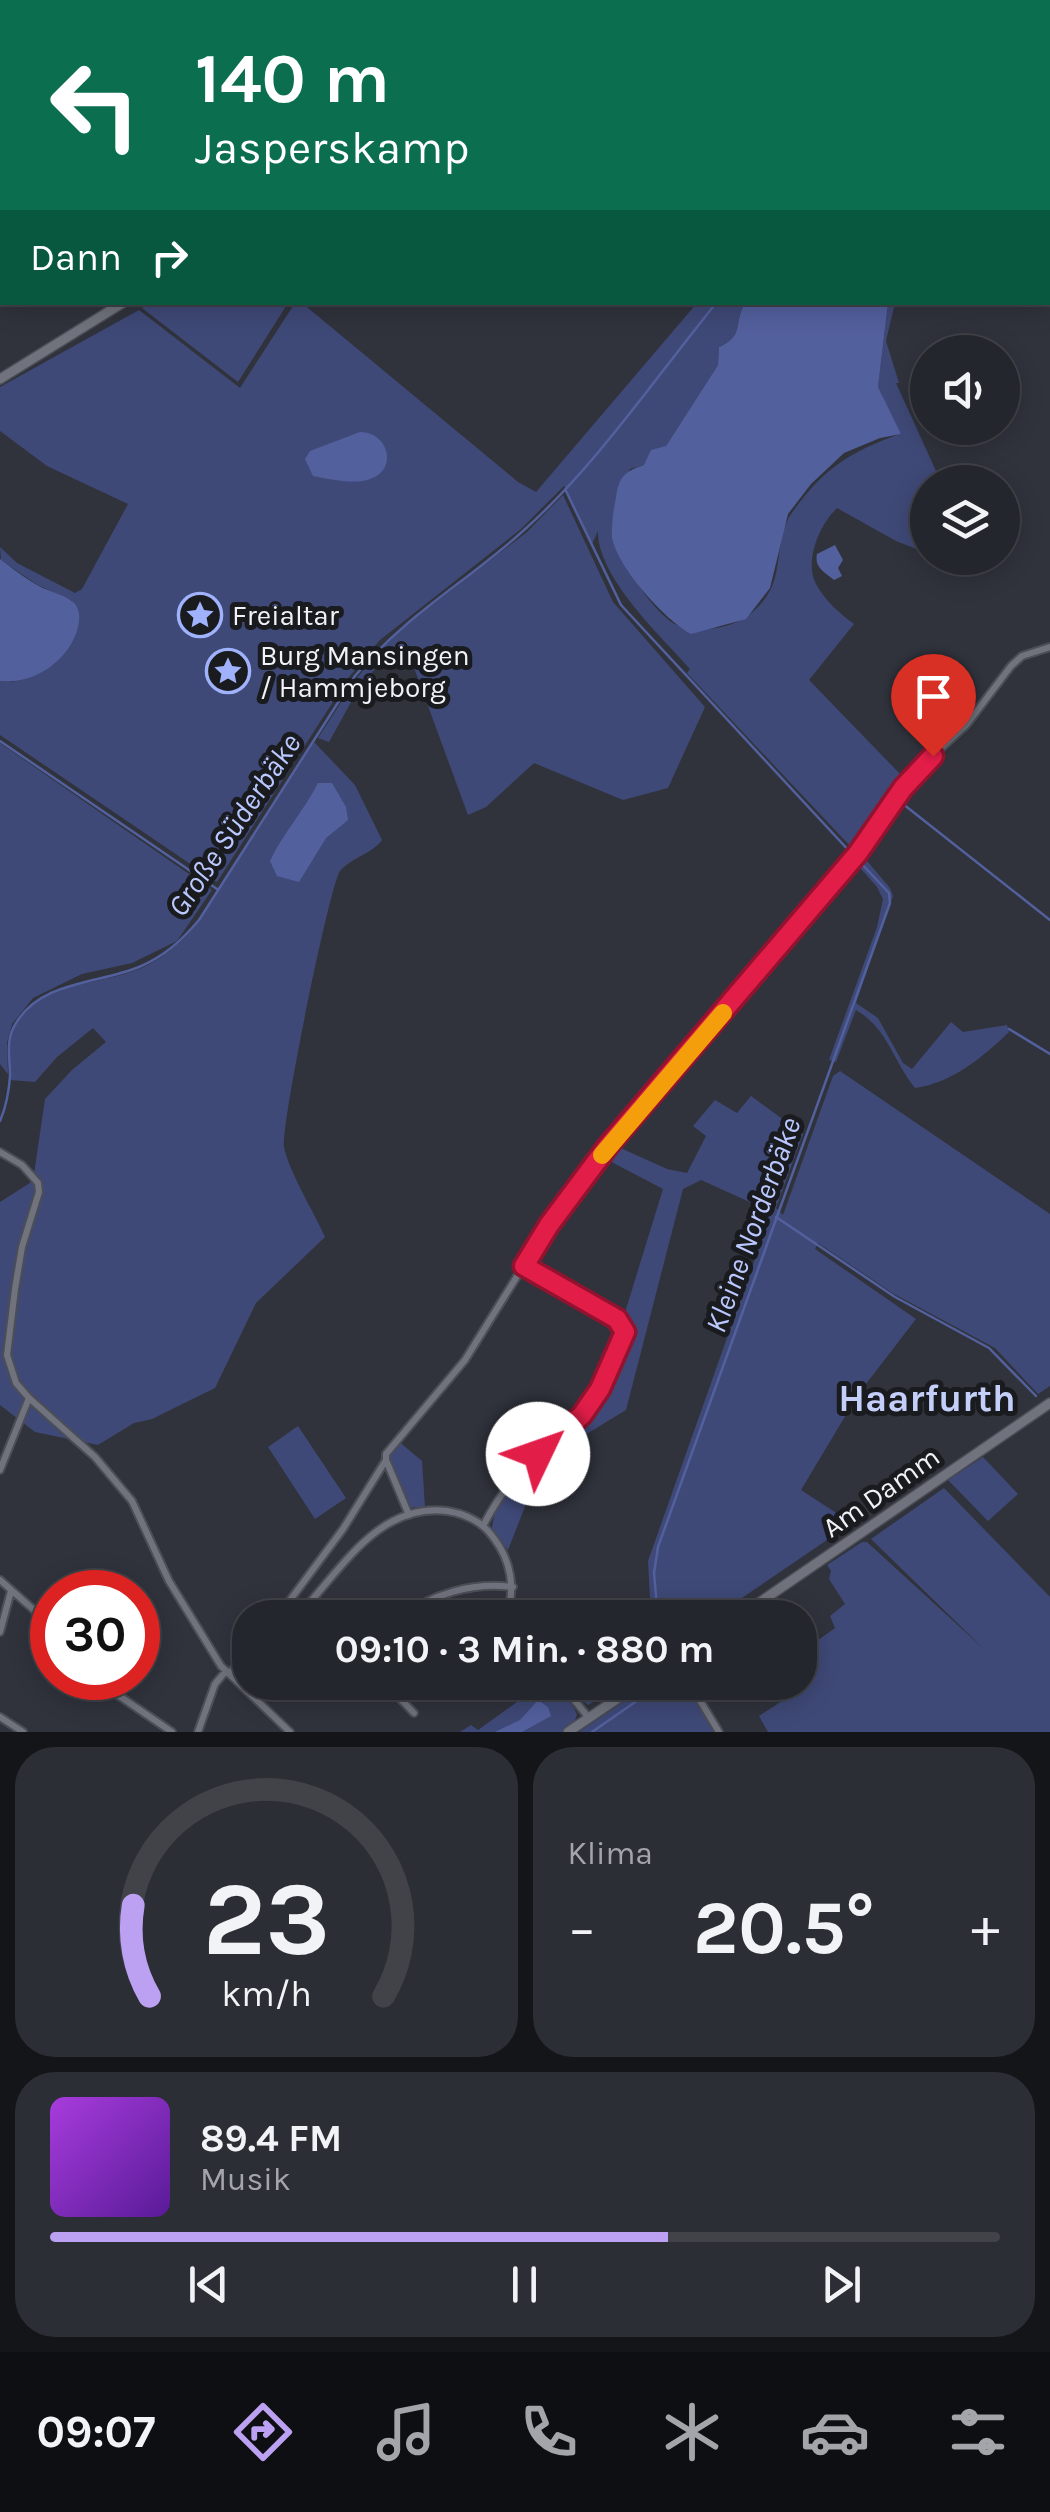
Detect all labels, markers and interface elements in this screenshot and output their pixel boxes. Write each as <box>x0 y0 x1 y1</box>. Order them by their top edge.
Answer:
text: 140 m <box>195 38 390 120</box>
icon: left <box>30 40 160 170</box>
text: Jasperskamp <box>195 122 469 174</box>
icon: right <box>142 230 197 285</box>
text: Dann <box>30 235 122 280</box>
map controls <box>910 335 1020 575</box>
button: sound <box>910 335 1020 445</box>
button: layers <box>910 465 1020 575</box>
place icon: Freialtar <box>177 592 223 638</box>
place label: Freialtar <box>232 599 340 632</box>
place label: Burg Mansingen / Hammjeborg <box>260 639 470 704</box>
place icon: Burg Mansingen / Hammjeborg <box>205 648 251 694</box>
pin <box>891 654 976 757</box>
icon: arrive <box>906 669 961 724</box>
water label: Große Süderbäke <box>160 727 308 923</box>
water label: Kleine Norderbäke <box>697 1112 809 1337</box>
district label: Haarfurth <box>838 1376 1016 1421</box>
position arrow <box>486 1402 590 1506</box>
street label: Am Damm <box>816 1440 946 1544</box>
speed limit sign: 30 <box>30 1570 160 1700</box>
text: 09:10 · 3 Min. · 880 m <box>335 1627 714 1672</box>
text: Klima <box>568 1835 653 1872</box>
text: 23 <box>202 1859 330 1980</box>
text: 20.5° <box>693 1884 875 1972</box>
text: − <box>568 1896 596 1960</box>
text: + <box>971 1896 1000 1960</box>
text: km/h <box>221 1973 312 2015</box>
text: 89.4 FM <box>200 2116 342 2161</box>
text: Musik <box>200 2161 291 2198</box>
icon: previous <box>181 2257 236 2312</box>
icon: pause <box>497 2257 552 2312</box>
icon: next <box>814 2257 869 2312</box>
icon: directions <box>228 2397 298 2467</box>
icon: music <box>371 2397 441 2467</box>
icon: phone <box>514 2397 584 2467</box>
icon: climate <box>657 2397 727 2467</box>
icon: car <box>800 2397 870 2467</box>
icon: filters <box>943 2397 1013 2467</box>
text: 09:07 <box>37 2406 155 2458</box>

